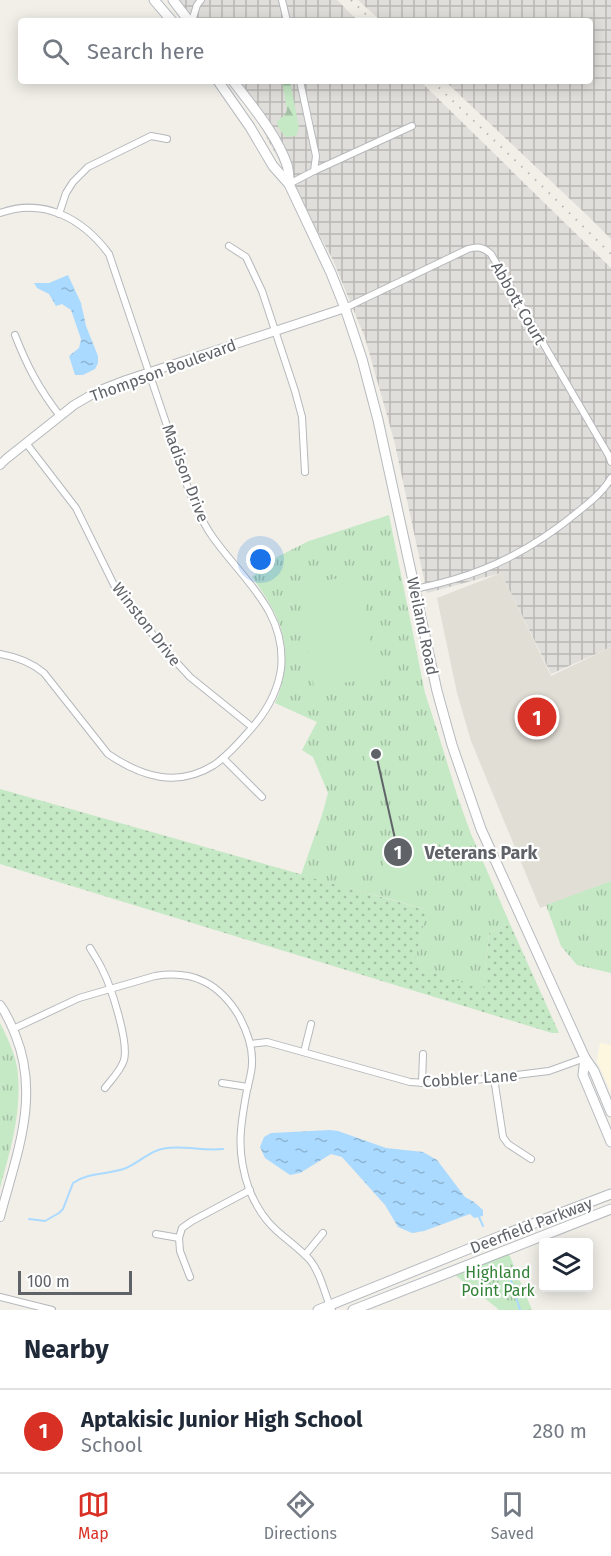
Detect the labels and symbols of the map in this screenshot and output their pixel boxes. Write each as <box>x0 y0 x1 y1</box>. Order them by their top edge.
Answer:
street label: Abbott Court <box>487 258 550 348</box>
street label: Thompson Boulevard <box>88 335 239 406</box>
street label: Madison Drive <box>158 422 213 525</box>
your location <box>246 545 275 574</box>
street label: Weiland Road <box>403 575 442 677</box>
street label: Winston Drive <box>108 579 185 670</box>
pin: 1 <box>518 694 556 740</box>
callout: Veterans Park <box>383 834 550 870</box>
text: 1 <box>394 842 402 864</box>
text: Veterans Park <box>424 842 539 864</box>
street label: Cobbler Lane <box>422 1066 518 1091</box>
street label: Deerfield Parkway <box>467 1193 595 1258</box>
park label: Highland Point Park <box>461 1263 536 1300</box>
scale bar <box>18 1268 132 1296</box>

